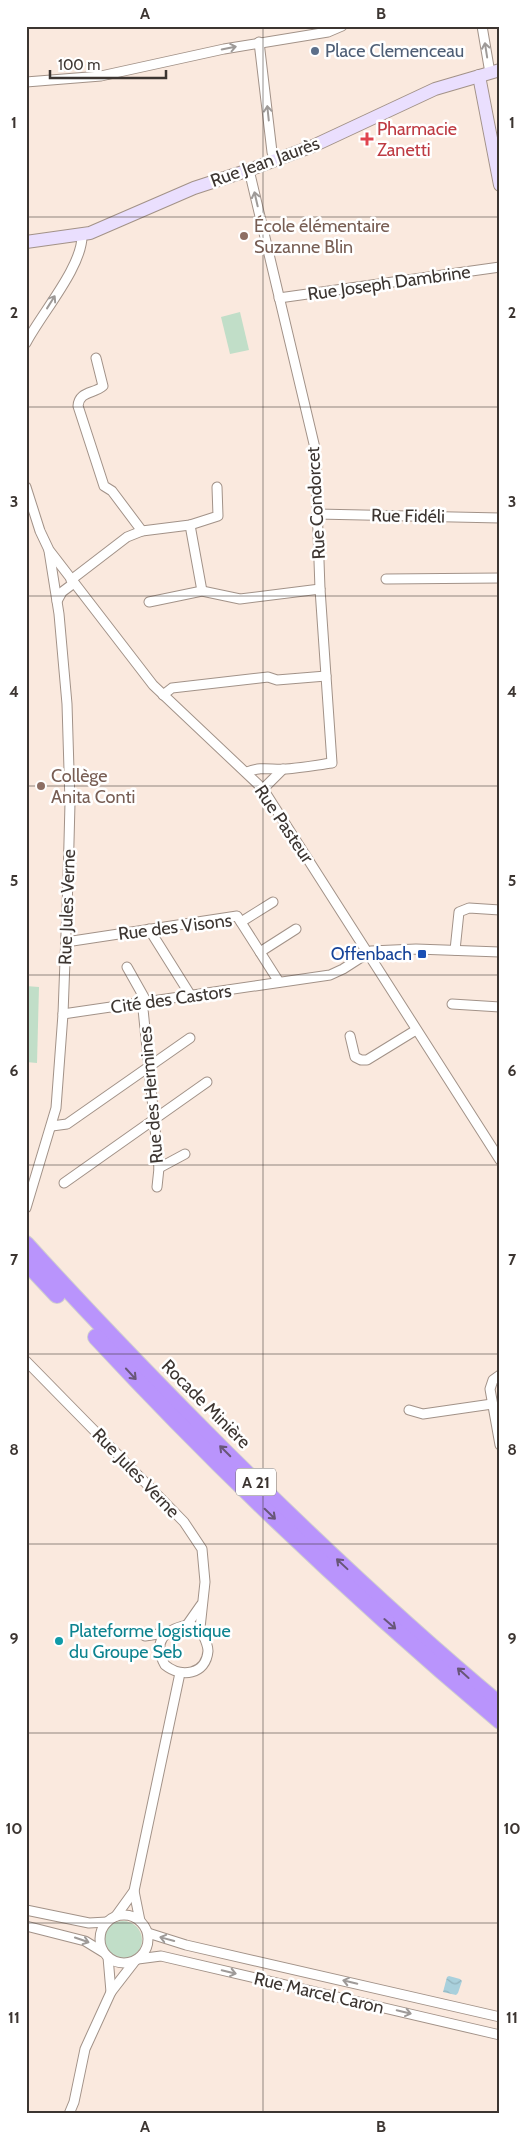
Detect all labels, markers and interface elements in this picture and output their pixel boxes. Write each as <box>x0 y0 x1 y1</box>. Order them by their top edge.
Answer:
text: A <box>140 4 150 23</box>
text: B <box>376 4 386 23</box>
place label: Place Clemenceau <box>325 40 464 62</box>
one-way arrow <box>221 42 237 52</box>
one-way arrow <box>480 42 490 58</box>
marker: Place Clemenceau <box>309 45 321 57</box>
scale bar <box>50 48 166 80</box>
text: 100 m <box>58 56 100 74</box>
one-way arrow <box>263 105 273 121</box>
text: 1 <box>11 113 17 132</box>
text: 1 <box>509 113 515 132</box>
place label: Pharmacie Zanetti <box>377 118 457 161</box>
street label: Rue Jean Jaurès <box>208 132 322 192</box>
marker: Pharmacie Zanetti <box>361 133 373 145</box>
one-way arrow <box>251 192 260 208</box>
place label: École élémentaire Suzanne Blin <box>254 215 390 258</box>
marker: École élémentaire Suzanne Blin <box>238 230 250 242</box>
street label: Rue Joseph Dambrine <box>306 261 472 305</box>
one-way arrow <box>47 295 57 309</box>
text: 2 <box>10 303 18 322</box>
text: 2 <box>508 303 516 322</box>
street label: Rue Condorcet <box>302 446 330 560</box>
text: 3 <box>10 492 18 511</box>
text: 3 <box>508 492 516 511</box>
street label: Rue Fidéli <box>371 504 445 528</box>
text: 4 <box>9 682 19 701</box>
text: 4 <box>507 682 517 701</box>
place label: Collège Anita Conti <box>51 765 135 808</box>
marker: Collège Anita Conti <box>35 780 47 792</box>
street label: Rue Pasteur <box>250 781 318 868</box>
street label: Rue Jules Verne <box>54 849 80 965</box>
text: 5 <box>10 871 18 890</box>
text: 5 <box>508 871 516 890</box>
street label: Rue des Visons <box>117 909 233 945</box>
place label: Offenbach <box>331 943 412 965</box>
marker: Offenbach <box>416 948 428 960</box>
street label: Cité des Castors <box>109 980 233 1018</box>
street label: Rue des Hermines <box>134 1025 168 1165</box>
text: 6 <box>10 1061 19 1080</box>
text: 6 <box>508 1061 517 1080</box>
text: 7 <box>10 1250 19 1269</box>
text: 7 <box>508 1250 517 1269</box>
street label: Rocade Minière <box>157 1355 255 1453</box>
one-way arrow <box>125 1368 137 1381</box>
street label: Rue Jules Verne <box>88 1424 184 1522</box>
text: 8 <box>9 1440 19 1459</box>
text: 8 <box>507 1440 517 1459</box>
one-way arrow <box>219 1445 231 1458</box>
road number: A 21 <box>236 1468 276 1495</box>
one-way arrow <box>264 1508 277 1520</box>
one-way arrow <box>336 1558 348 1570</box>
one-way arrow <box>383 1619 396 1630</box>
place label: Plateforme logistique du Groupe Seb <box>69 1620 231 1663</box>
text: 9 <box>10 1629 19 1648</box>
text: 9 <box>508 1629 517 1648</box>
marker: Plateforme logistique du Groupe Seb <box>53 1635 65 1647</box>
one-way arrow <box>456 1667 469 1679</box>
text: 10 <box>5 1819 23 1838</box>
text: 10 <box>503 1819 521 1838</box>
one-way arrow <box>159 1934 175 1944</box>
one-way arrow <box>74 1936 89 1945</box>
street label: Rue Marcel Caron <box>252 1967 386 2019</box>
one-way arrow <box>220 1968 236 1977</box>
one-way arrow <box>342 1977 358 1986</box>
text: 11 <box>8 2008 20 2027</box>
one-way arrow <box>396 2008 412 2017</box>
text: 11 <box>506 2008 518 2027</box>
text: A <box>140 2117 150 2136</box>
text: B <box>376 2117 386 2136</box>

